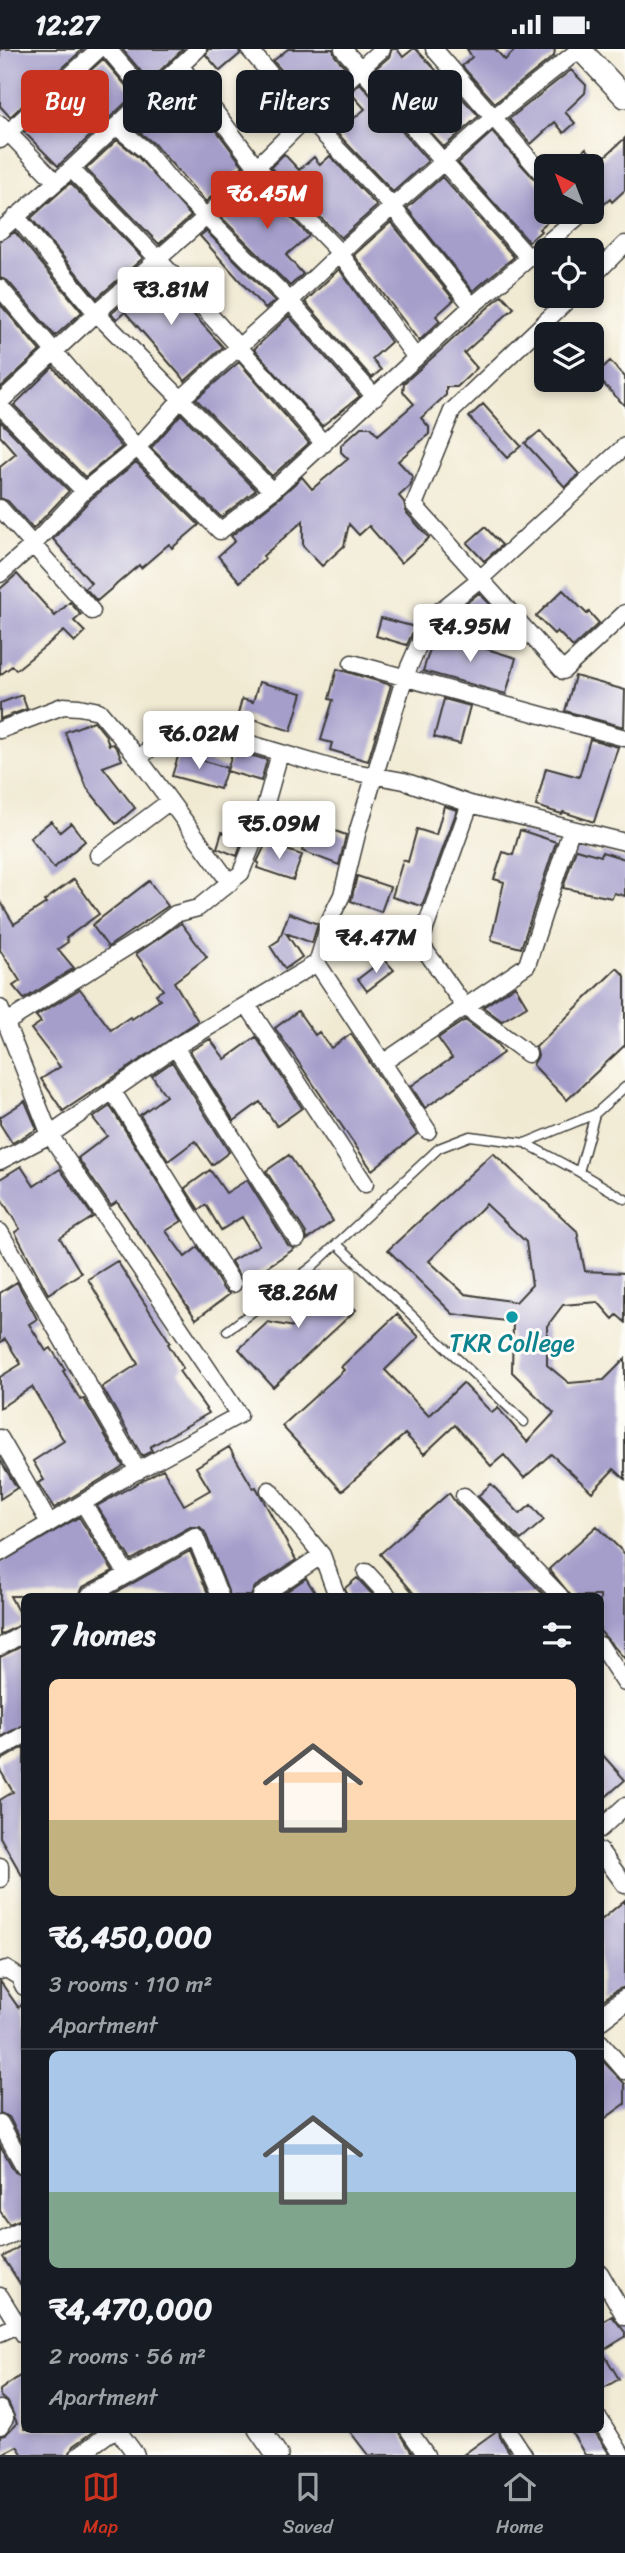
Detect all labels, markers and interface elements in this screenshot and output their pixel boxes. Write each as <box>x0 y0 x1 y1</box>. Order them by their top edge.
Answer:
text: 12:27 <box>35 2 99 48</box>
chip: Buy <box>21 70 109 133</box>
chip: Rent <box>123 70 222 133</box>
chip: Filters <box>236 70 354 133</box>
chip: New <box>368 70 462 133</box>
north arrow <box>534 154 604 224</box>
map controls <box>534 154 604 392</box>
pin: ₹6.45M <box>210 171 324 231</box>
text: ₹6.45M <box>227 173 307 214</box>
button: locate <box>534 238 604 308</box>
pin: ₹3.81M <box>114 267 228 327</box>
text: ₹3.81M <box>134 269 208 310</box>
button: layers <box>534 322 604 392</box>
pin: ₹4.95M <box>413 605 527 664</box>
text: ₹4.95M <box>429 606 511 647</box>
pin: ₹6.02M <box>142 711 256 771</box>
text: ₹6.02M <box>159 713 239 754</box>
pin: ₹5.09M <box>222 801 336 861</box>
text: ₹5.09M <box>238 803 320 844</box>
pin: ₹4.47M <box>319 915 433 975</box>
text: ₹4.47M <box>336 917 416 958</box>
pin: ₹8.26M <box>241 1271 355 1330</box>
text: ₹8.26M <box>259 1272 337 1313</box>
marker: TKR College <box>504 1309 520 1325</box>
place label: TKR College <box>449 1322 575 1364</box>
text: 7 homes <box>49 1608 156 1662</box>
icon: filters <box>538 1616 576 1654</box>
icon: home <box>250 1725 376 1851</box>
text: ₹6,450,000 <box>49 1910 212 1964</box>
text: 3 rooms · 110 m² <box>49 1964 213 2005</box>
text: Apartment <box>49 2005 158 2046</box>
icon: home <box>250 2097 376 2223</box>
text: ₹4,470,000 <box>49 2282 212 2336</box>
text: 2 rooms · 56 m² <box>49 2336 206 2377</box>
text: Apartment <box>49 2377 158 2418</box>
tab: Map <box>82 2468 120 2543</box>
tab: Saved <box>283 2468 333 2543</box>
tab: Home <box>496 2468 543 2543</box>

